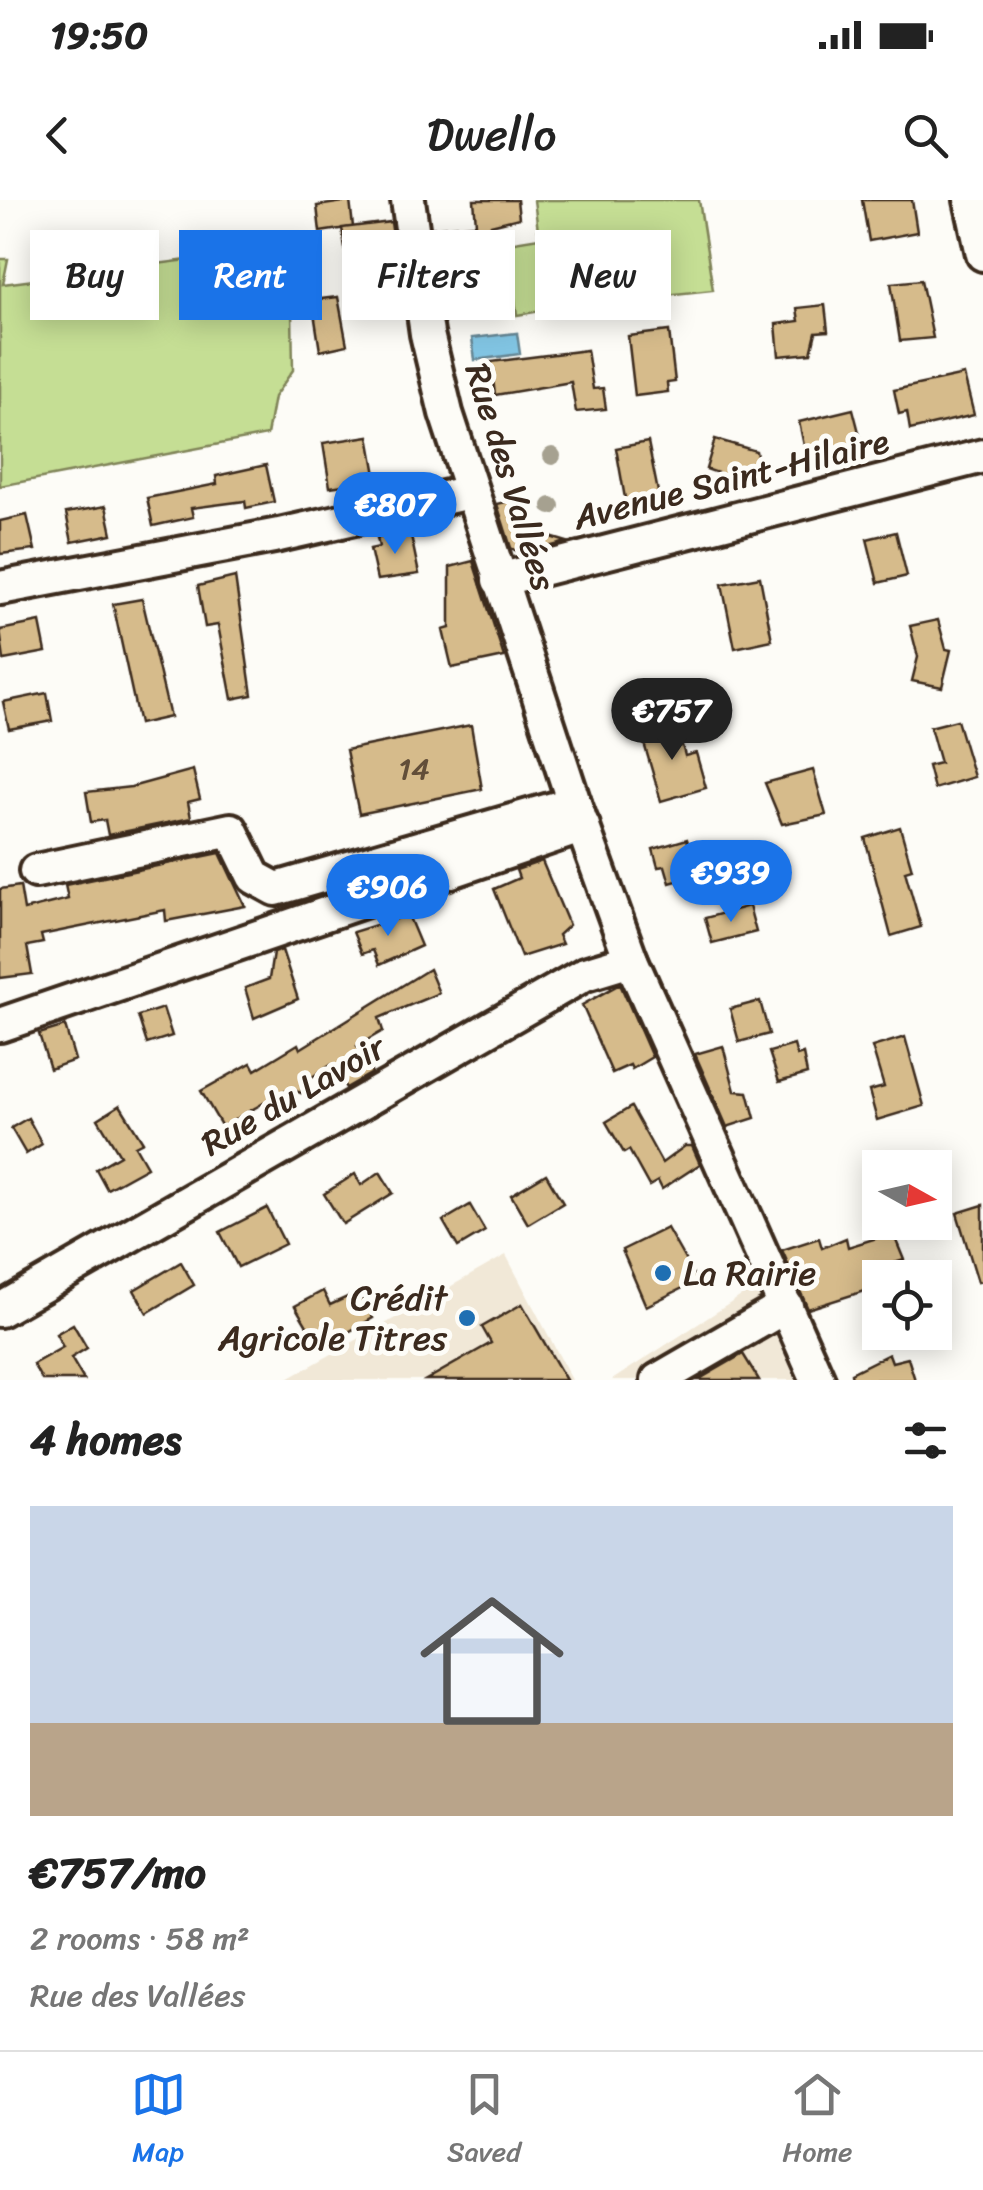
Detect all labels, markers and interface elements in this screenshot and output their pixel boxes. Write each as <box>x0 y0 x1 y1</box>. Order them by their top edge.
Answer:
text: 19:50 <box>50 2 148 69</box>
text: Dwello <box>427 95 556 175</box>
icon: back <box>30 108 85 163</box>
icon: search <box>898 108 953 163</box>
chip: Buy <box>30 230 159 320</box>
chip: Rent <box>179 230 322 320</box>
chip: Filters <box>342 230 515 320</box>
chip: New <box>535 230 671 320</box>
street label: Rue des Vallées <box>447 355 575 599</box>
street label: Avenue Saint-Hilaire <box>566 410 895 548</box>
pin: €807 <box>336 472 454 557</box>
text: €807 <box>355 476 435 533</box>
pin: €757 <box>613 678 731 763</box>
text: €757 <box>633 682 711 739</box>
house number: 14 <box>398 742 430 796</box>
pin: €939 <box>672 840 790 925</box>
text: €939 <box>692 844 770 901</box>
pin: €906 <box>329 854 447 939</box>
text: €906 <box>348 858 428 915</box>
street label: Rue du Lavoir <box>189 1016 399 1173</box>
north arrow <box>862 1150 952 1240</box>
map controls <box>862 1150 952 1350</box>
place label: La Rairie <box>683 1242 816 1304</box>
button: locate <box>862 1260 952 1350</box>
marker: La Rairie <box>652 1262 674 1284</box>
place label: Crédit Agricole Titres <box>217 1267 449 1369</box>
marker: Crédit Agricole Titres <box>456 1307 478 1329</box>
text: 4 homes <box>30 1403 182 1477</box>
icon: filters <box>898 1413 953 1468</box>
icon: home <box>402 1571 582 1751</box>
text: €757/mo <box>30 1836 206 1910</box>
text: 2 rooms · 58 m² <box>30 1910 250 1967</box>
text: Rue des Vallées <box>30 1967 245 2024</box>
tab: Map <box>131 2067 186 2176</box>
tab: Saved <box>447 2067 521 2176</box>
tab: Home <box>782 2067 852 2176</box>

